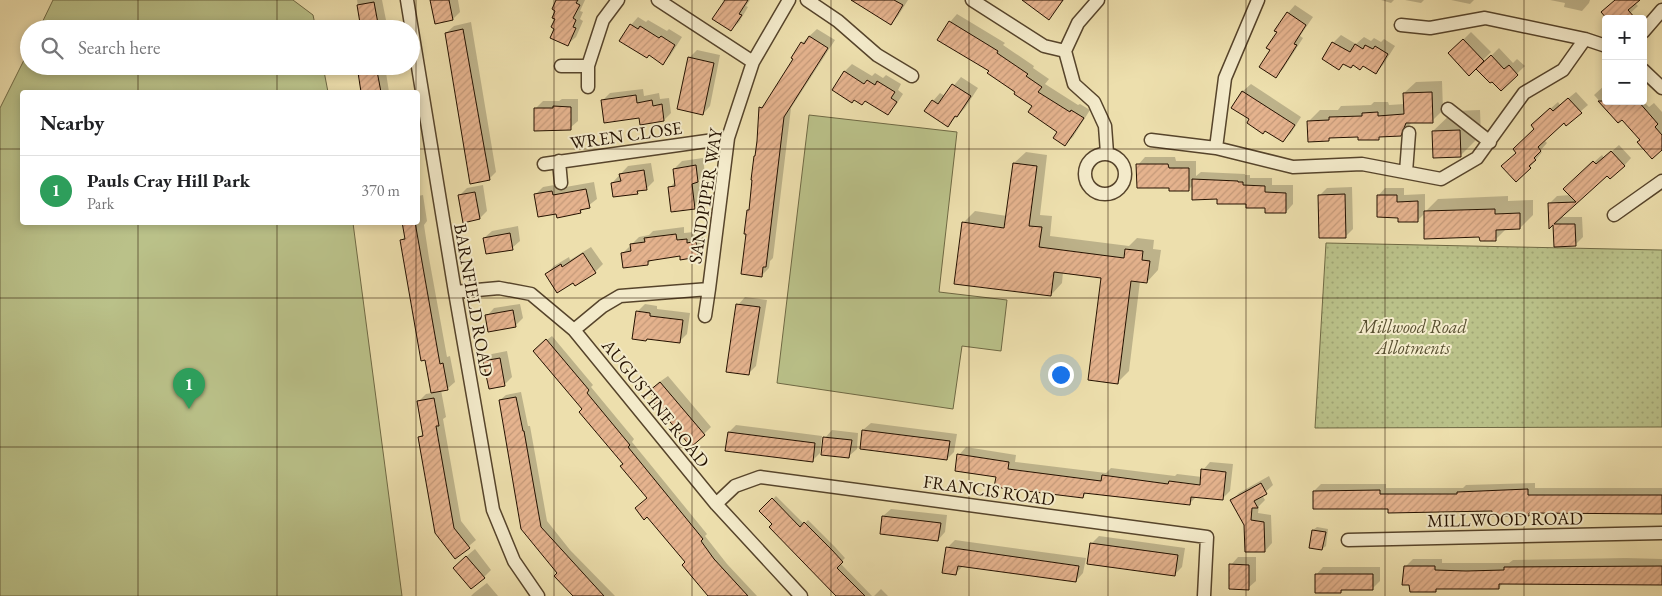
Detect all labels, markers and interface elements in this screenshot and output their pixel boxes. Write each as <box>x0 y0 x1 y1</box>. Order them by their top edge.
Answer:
map controls <box>1602 15 1647 105</box>
button: + <box>1602 15 1647 60</box>
search box <box>20 20 420 75</box>
icon: search <box>38 34 66 62</box>
text: Search here <box>78 35 160 60</box>
button: − <box>1602 60 1647 105</box>
text: Nearby <box>40 109 104 136</box>
street label: WREN CLOSE <box>569 116 683 154</box>
street label: SANDPIPER WAY <box>683 125 727 265</box>
text: Pauls Cray Hill Park <box>87 168 250 193</box>
text: 1 <box>52 180 60 201</box>
text: 370 m <box>361 180 400 201</box>
text: Park <box>87 193 114 214</box>
street label: BARNFIELD ROAD <box>449 222 499 378</box>
park label: Millwood Road Allotments <box>1358 315 1468 359</box>
street label: AUGUSTINE ROAD <box>596 333 715 472</box>
your location <box>1048 362 1074 388</box>
pin: 1 <box>173 368 205 409</box>
street label: FRANCIS ROAD <box>922 469 1056 511</box>
street label: MILLWOOD ROAD <box>1427 506 1583 532</box>

